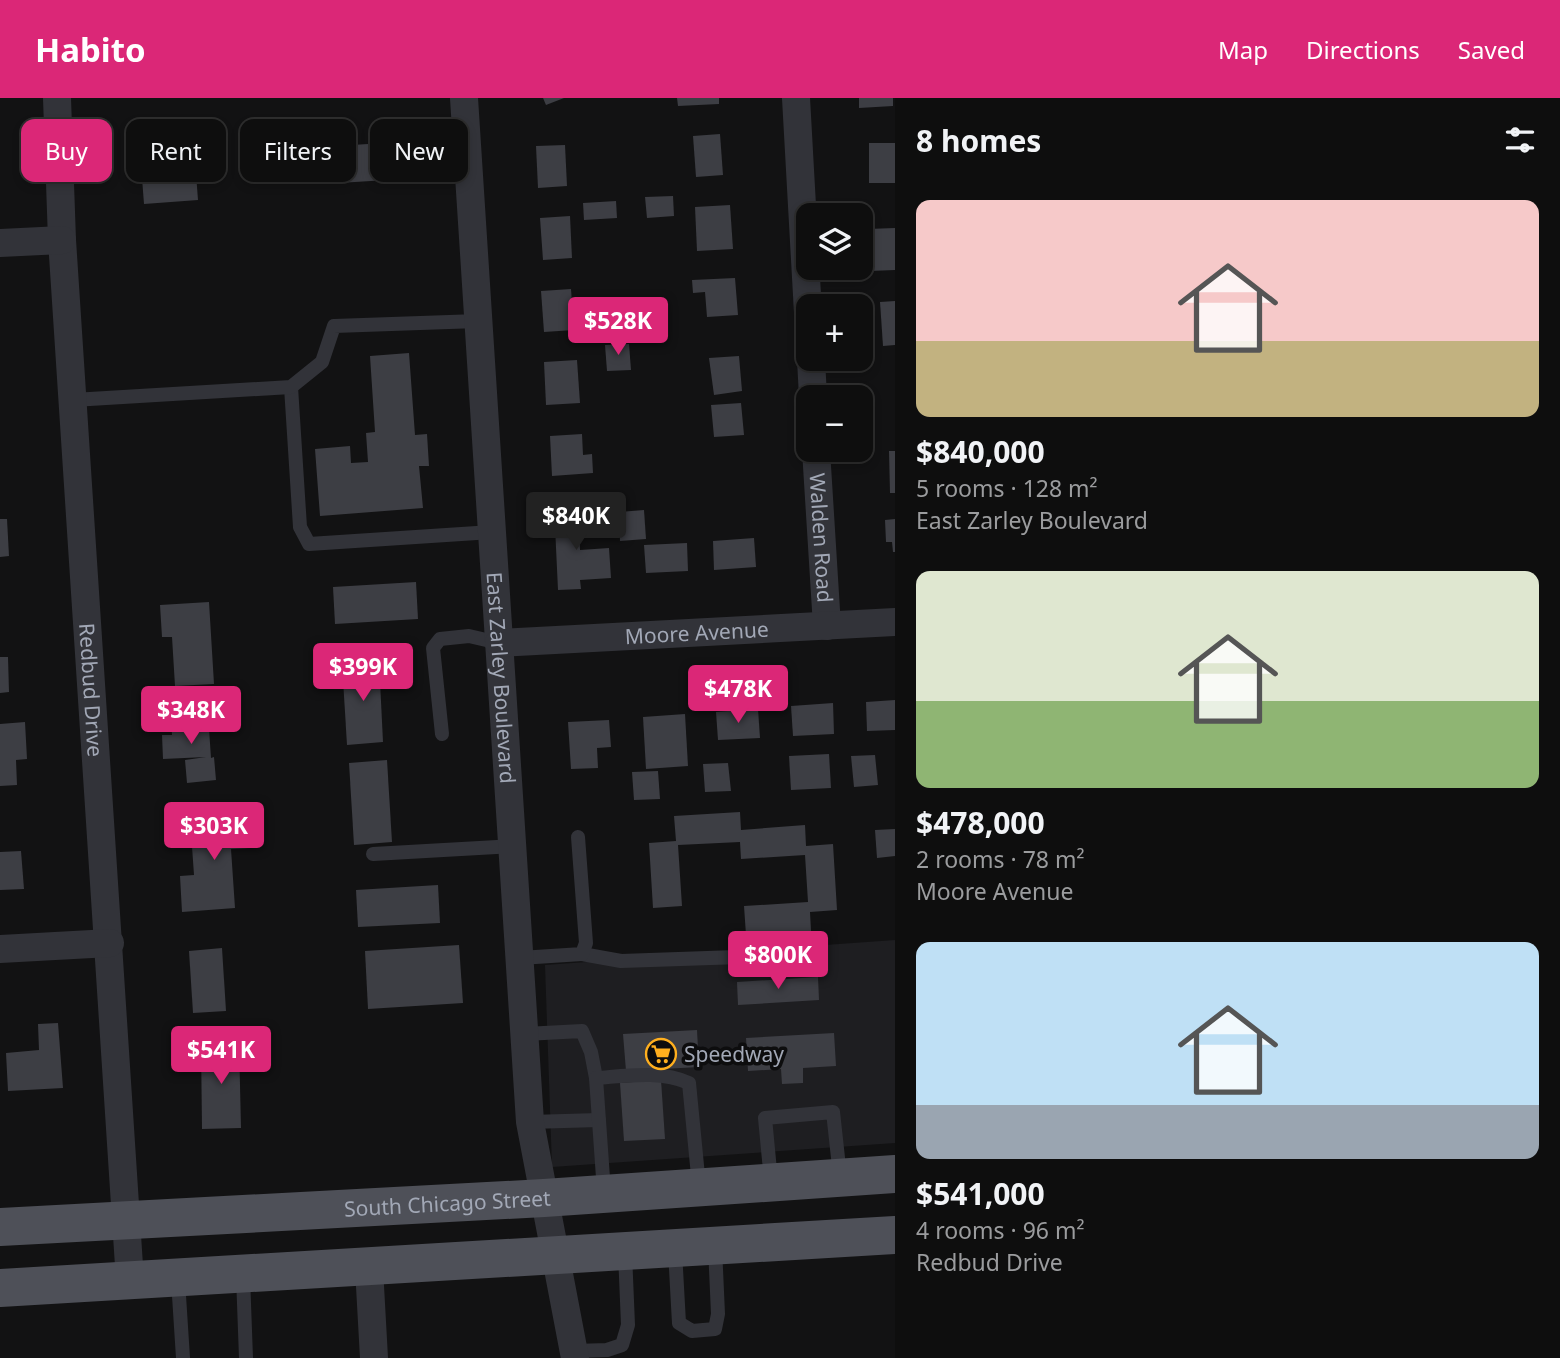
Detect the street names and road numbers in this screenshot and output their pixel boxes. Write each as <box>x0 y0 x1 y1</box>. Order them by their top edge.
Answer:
street label: Walden Road <box>803 472 840 604</box>
street label: East Zarley Boulevard <box>481 571 522 784</box>
street label: Moore Avenue <box>624 615 769 650</box>
street label: Redbud Drive <box>73 622 110 758</box>
street label: South Chicago Street <box>343 1184 552 1223</box>

